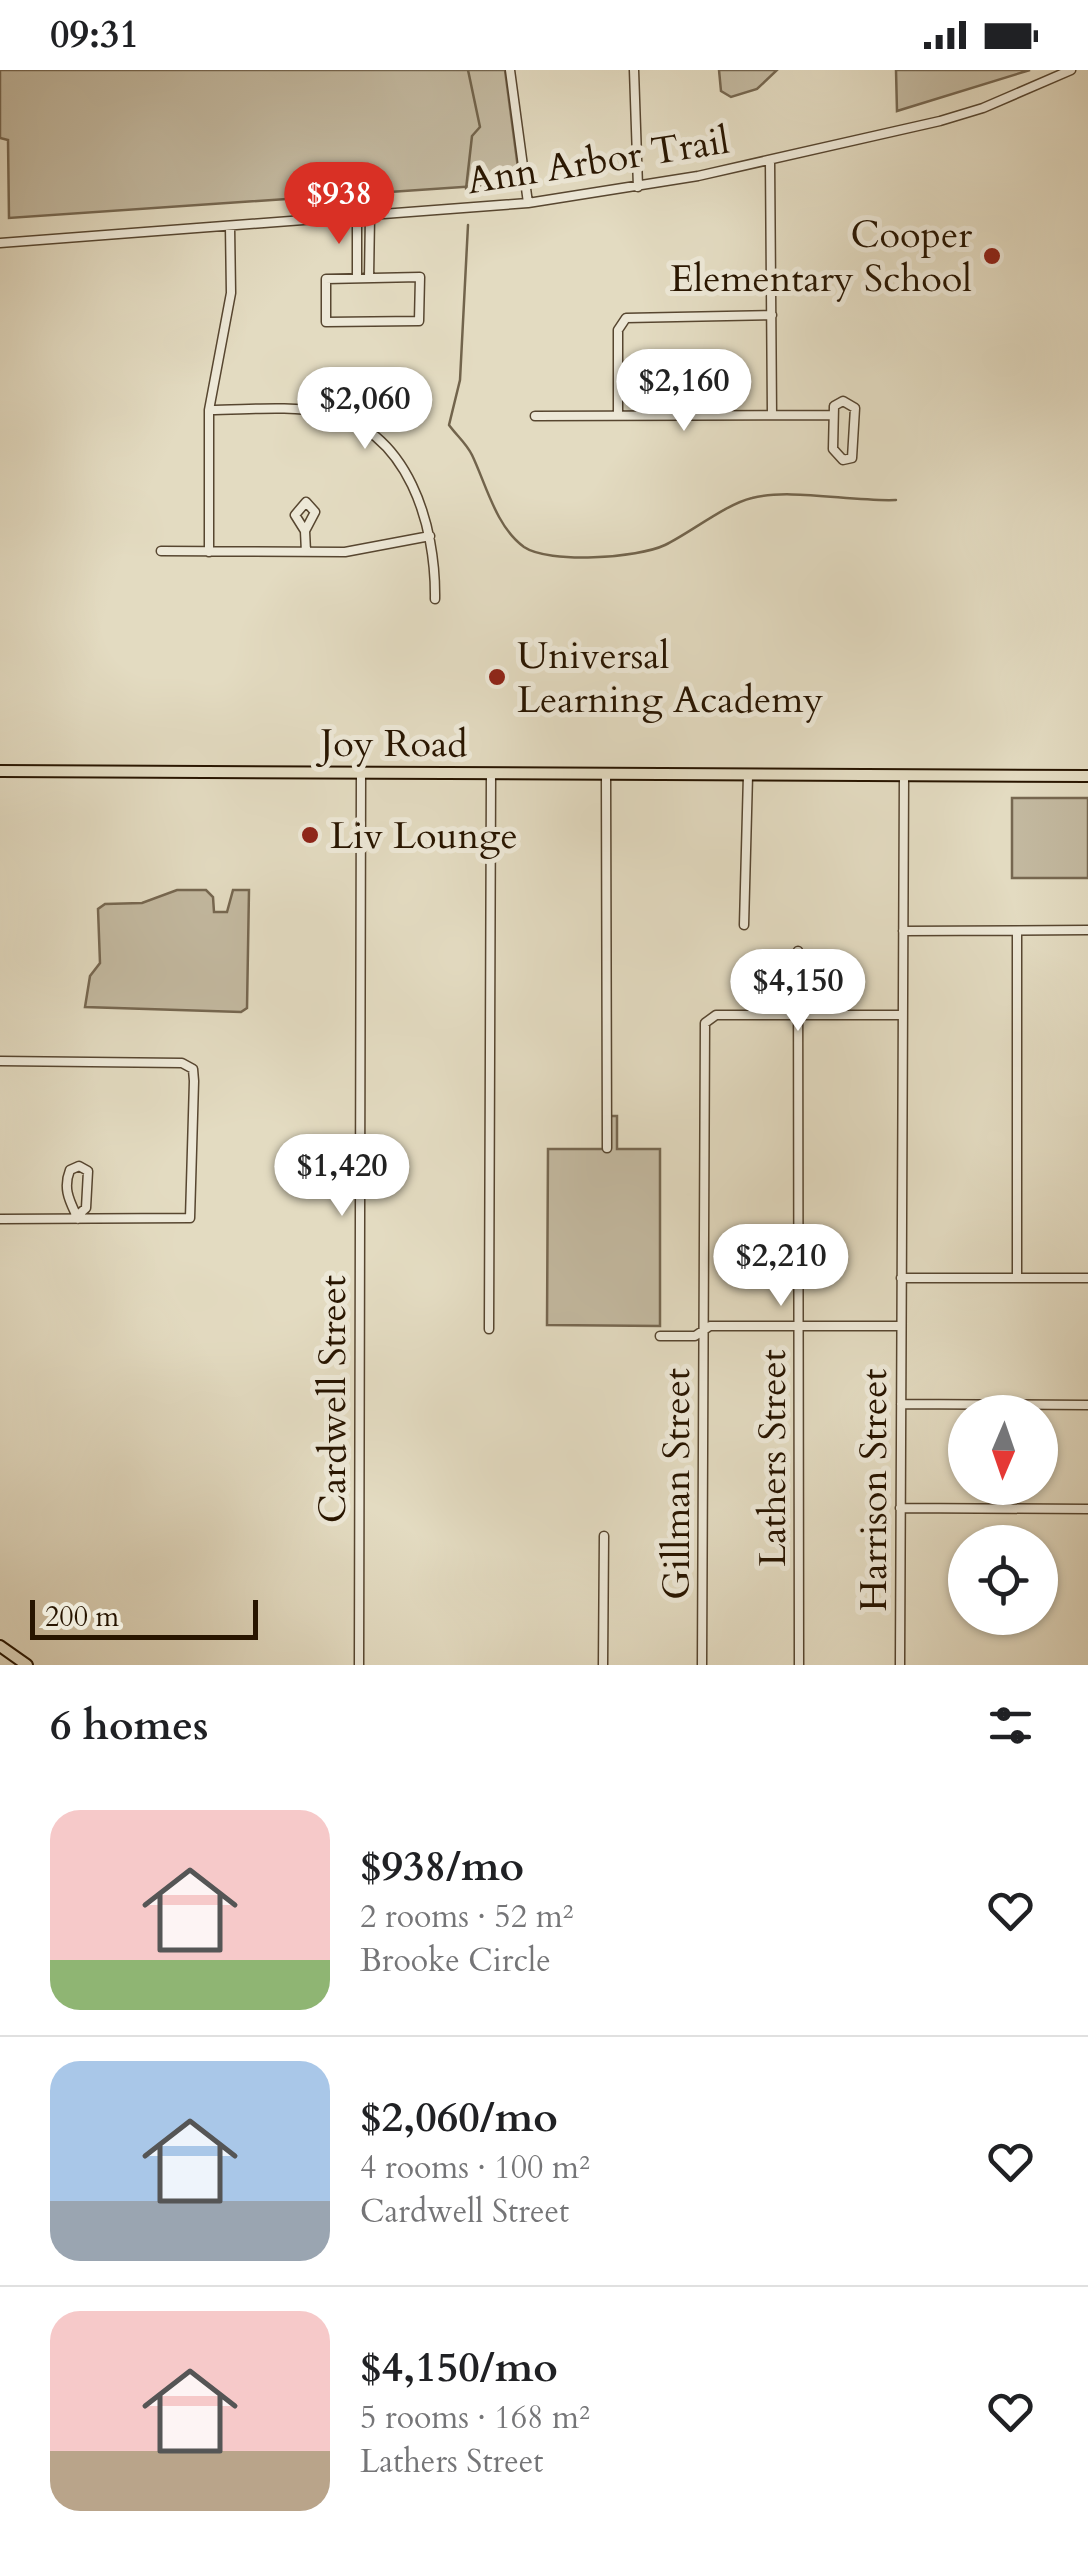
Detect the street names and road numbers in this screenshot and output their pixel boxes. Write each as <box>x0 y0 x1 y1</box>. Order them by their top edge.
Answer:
street label: Ann Arbor Trail <box>463 115 733 207</box>
street label: Joy Road <box>315 718 468 770</box>
street label: Cardwell Street <box>307 1275 359 1523</box>
street label: Lathers Street <box>747 1349 799 1567</box>
street label: Gillman Street <box>651 1368 703 1600</box>
street label: Harrison Street <box>848 1368 900 1612</box>

